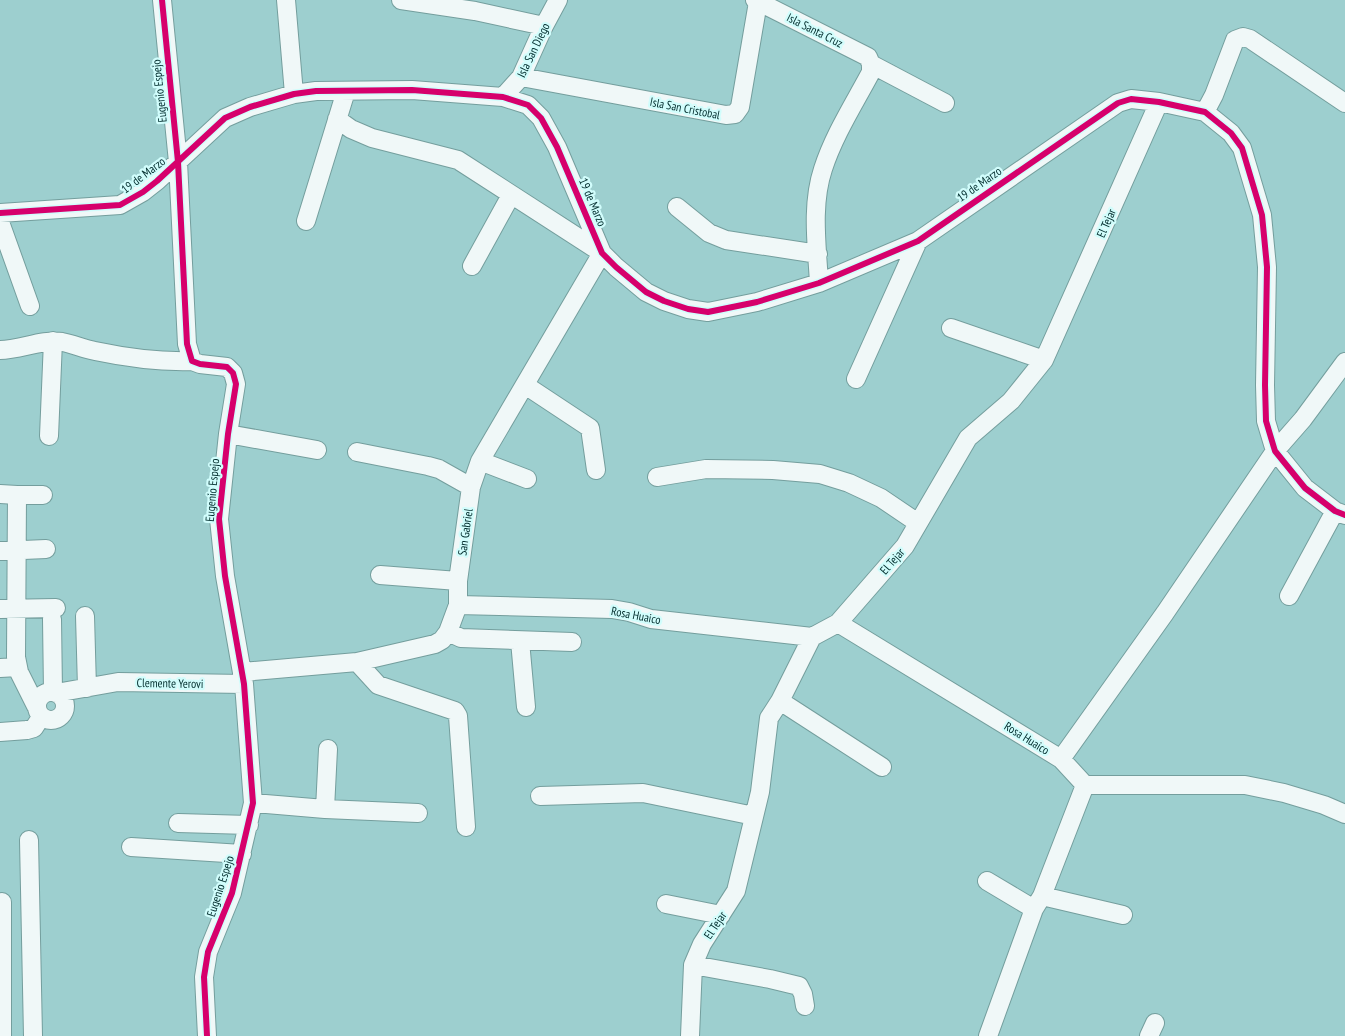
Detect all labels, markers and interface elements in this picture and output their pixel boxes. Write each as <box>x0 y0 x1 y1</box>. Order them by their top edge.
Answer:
street label: Isla Santa Cruz <box>784 9 846 51</box>
street label: Isla San Diego <box>513 20 553 80</box>
street label: Eugenio Espejo <box>148 59 170 123</box>
street label: Isla San Cristobal <box>649 94 722 122</box>
street label: 19 de Marzo <box>118 154 168 196</box>
street label: 19 de Marzo <box>954 163 1004 205</box>
street label: 19 de Marzo <box>576 176 610 228</box>
street label: El Tejar <box>1093 206 1119 240</box>
street label: Eugenio Espejo <box>202 458 222 522</box>
street label: San Gabriel <box>454 507 476 556</box>
street label: El Tejar <box>877 544 908 577</box>
street label: Rosa Huaico <box>610 603 662 627</box>
street label: Clemente Yerovi <box>136 675 204 691</box>
street label: Rosa Huaico <box>1002 718 1052 758</box>
street label: Eugenio Espejo <box>203 854 237 918</box>
street label: El Tejar <box>700 908 730 942</box>

